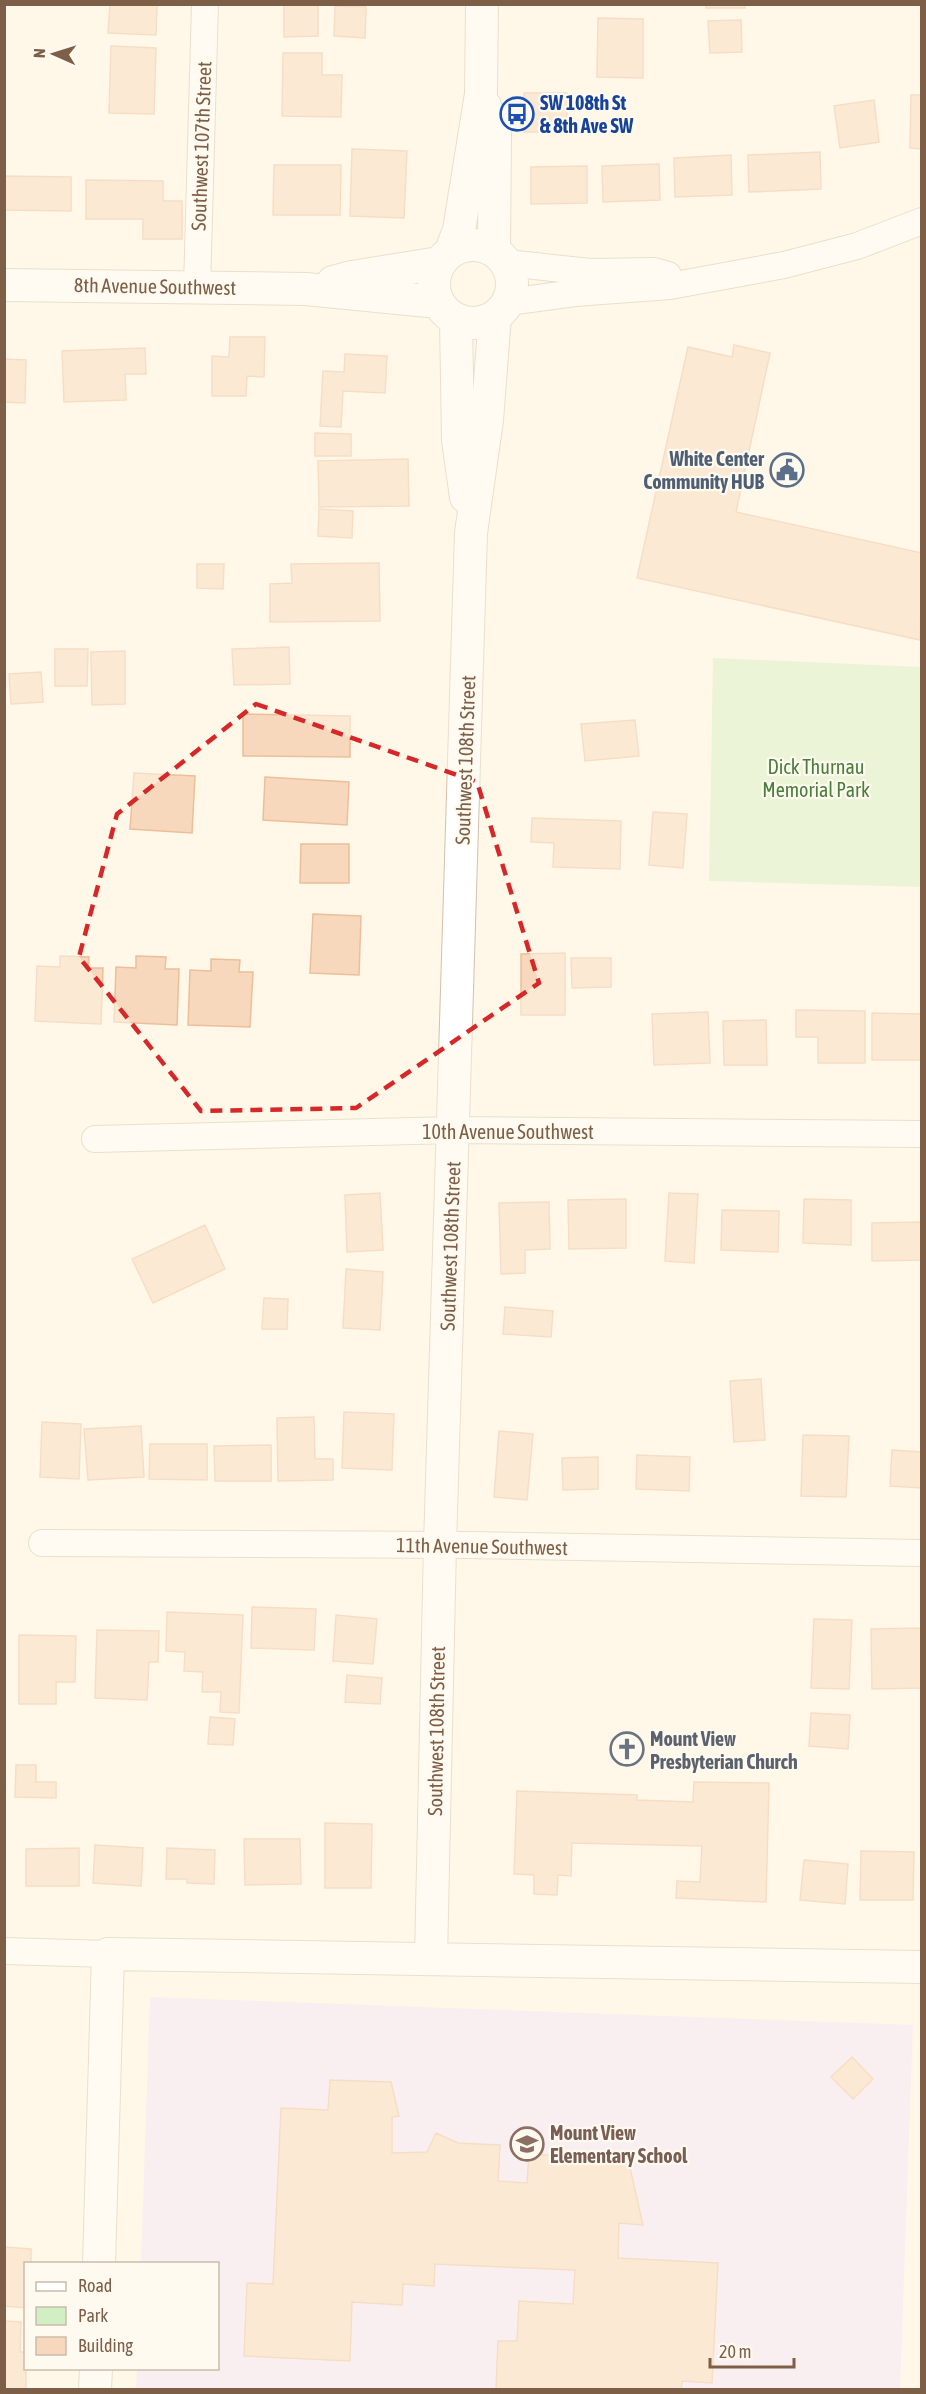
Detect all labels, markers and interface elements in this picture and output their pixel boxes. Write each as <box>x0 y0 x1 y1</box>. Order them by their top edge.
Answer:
north arrow <box>24 24 84 84</box>
text: N <box>30 48 48 58</box>
street label: Southwest 107th Street <box>187 61 215 231</box>
place label: SW 108th St & 8th Ave SW <box>540 91 634 137</box>
bus stop icon: SW 108th St & 8th Ave SW <box>499 96 535 132</box>
street label: 8th Avenue Southwest <box>74 273 237 299</box>
place label: White Center Community HUB <box>643 447 765 493</box>
public building icon: White Center Community HUB <box>769 452 805 488</box>
street label: Southwest 108th Street <box>451 675 479 845</box>
park label: Dick Thurnau Memorial Park <box>762 755 870 801</box>
street label: 10th Avenue Southwest <box>422 1120 594 1143</box>
street label: Southwest 108th Street <box>436 1161 464 1331</box>
street label: 11th Avenue Southwest <box>396 1533 568 1559</box>
street label: Southwest 108th Street <box>423 1646 449 1816</box>
place label: Mount View Presbyterian Church <box>650 1727 798 1773</box>
church icon: Mount View Presbyterian Church <box>609 1731 645 1767</box>
place label: Mount View Elementary School <box>550 2121 688 2167</box>
school or university icon: Mount View Elementary School <box>509 2126 545 2162</box>
legend <box>24 2262 219 2370</box>
text: Road <box>78 2275 112 2296</box>
text: Park <box>78 2305 108 2326</box>
scale bar <box>710 2331 794 2369</box>
text: Building <box>78 2335 133 2356</box>
text: 20 m <box>719 2341 751 2362</box>

